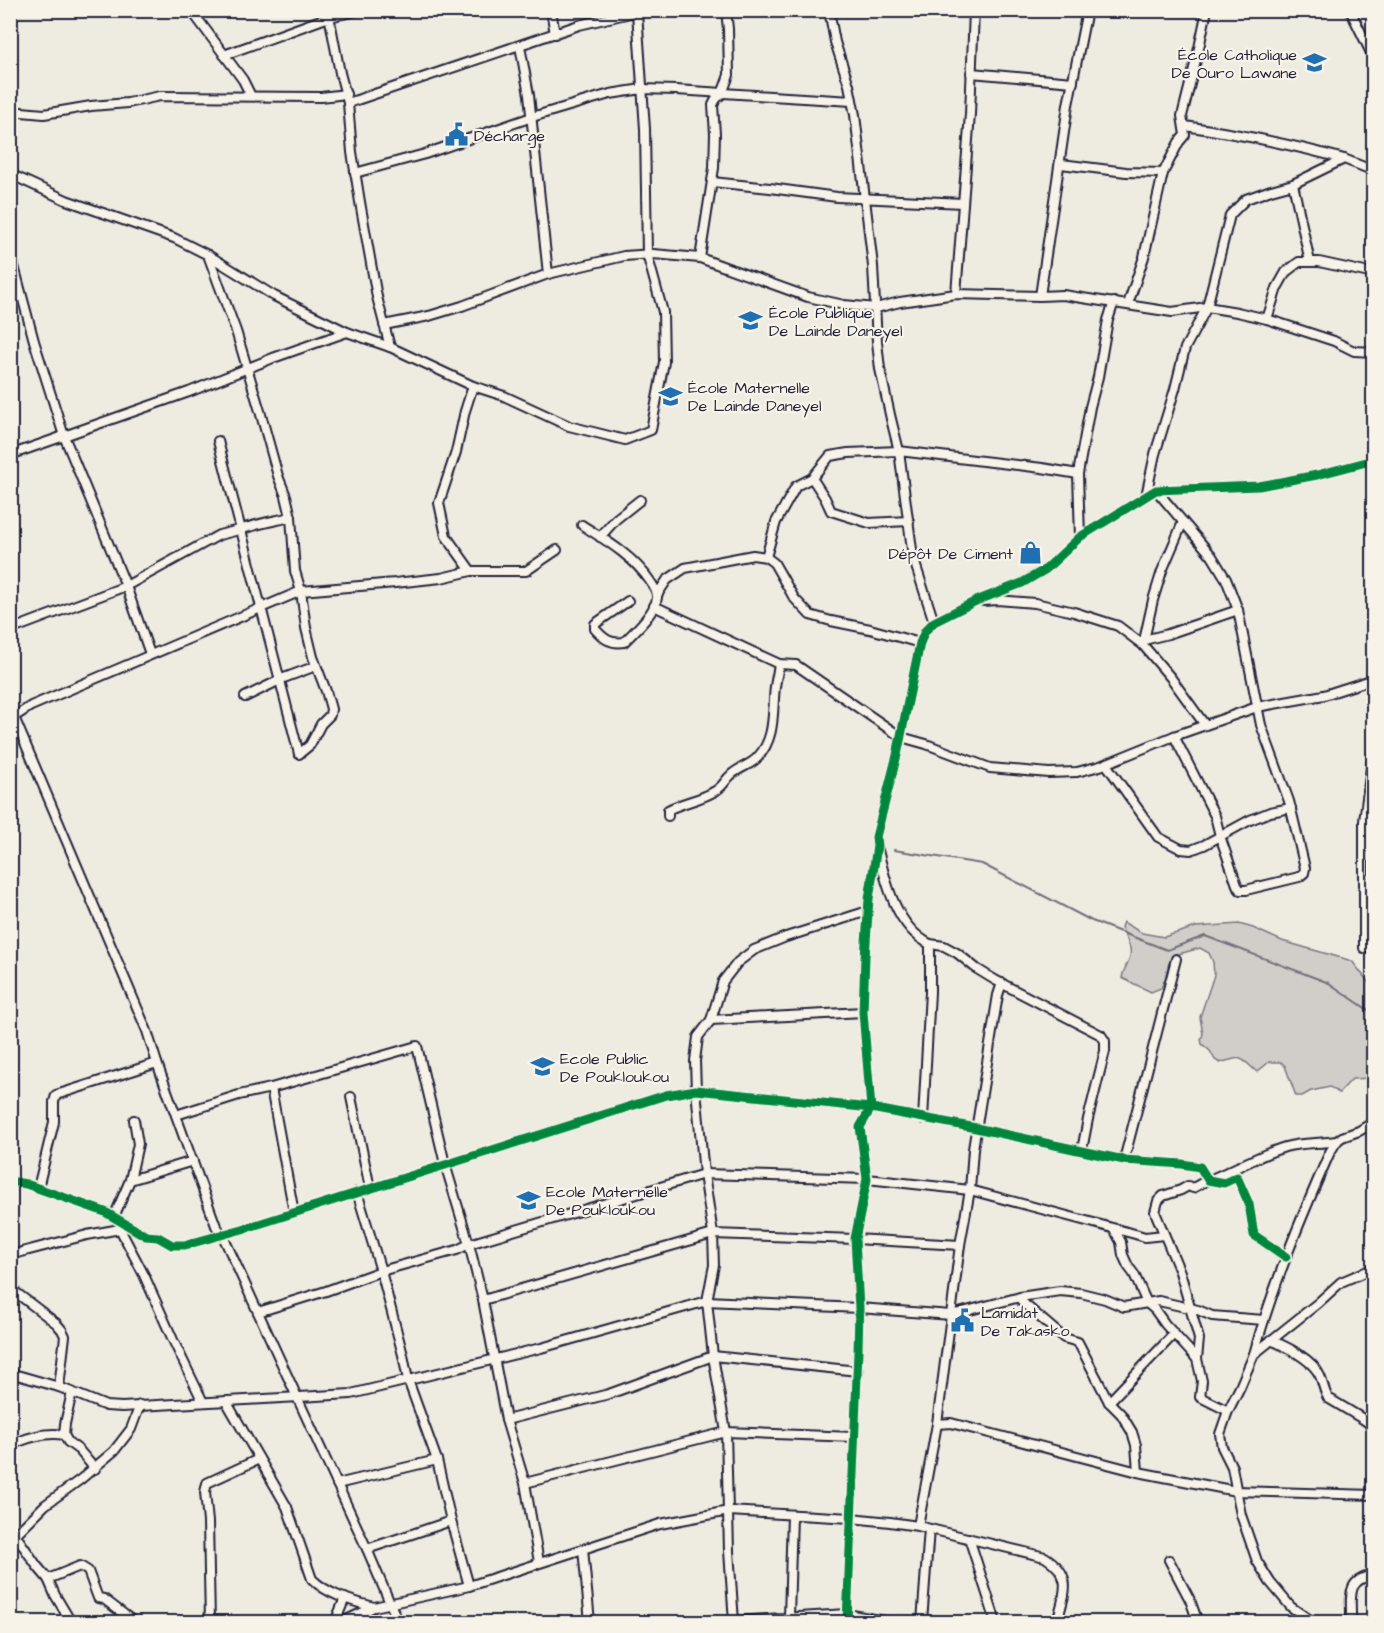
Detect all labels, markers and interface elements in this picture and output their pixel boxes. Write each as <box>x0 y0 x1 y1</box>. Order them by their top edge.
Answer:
place label: École Catholique De Ouro Lawane <box>1172 44 1297 84</box>
school or university icon: École Catholique De Ouro Lawane <box>1302 50 1328 76</box>
public building icon: Décharge <box>443 122 469 148</box>
place label: Décharge <box>474 125 545 148</box>
place label: École Publique De Lainde Daneyel <box>769 302 902 343</box>
school or university icon: École Publique De Lainde Daneyel <box>738 308 764 334</box>
place label: École Maternelle De Lainde Daneyel <box>688 377 821 418</box>
school or university icon: École Maternelle De Lainde Daneyel <box>657 383 683 409</box>
shop icon: Dépôt De Ciment <box>1018 540 1044 566</box>
place label: Dépôt De Ciment <box>888 543 1014 565</box>
place label: Ecole Public De Poukloukou <box>560 1048 669 1088</box>
school or university icon: Ecole Public De Poukloukou <box>529 1054 555 1080</box>
place label: Ecole Maternelle De Poukloukou <box>546 1181 668 1221</box>
school or university icon: Ecole Maternelle De Poukloukou <box>515 1187 541 1213</box>
place label: Lamidat De Takasko <box>981 1302 1069 1342</box>
public building icon: Lamidat De Takasko <box>950 1308 976 1334</box>

